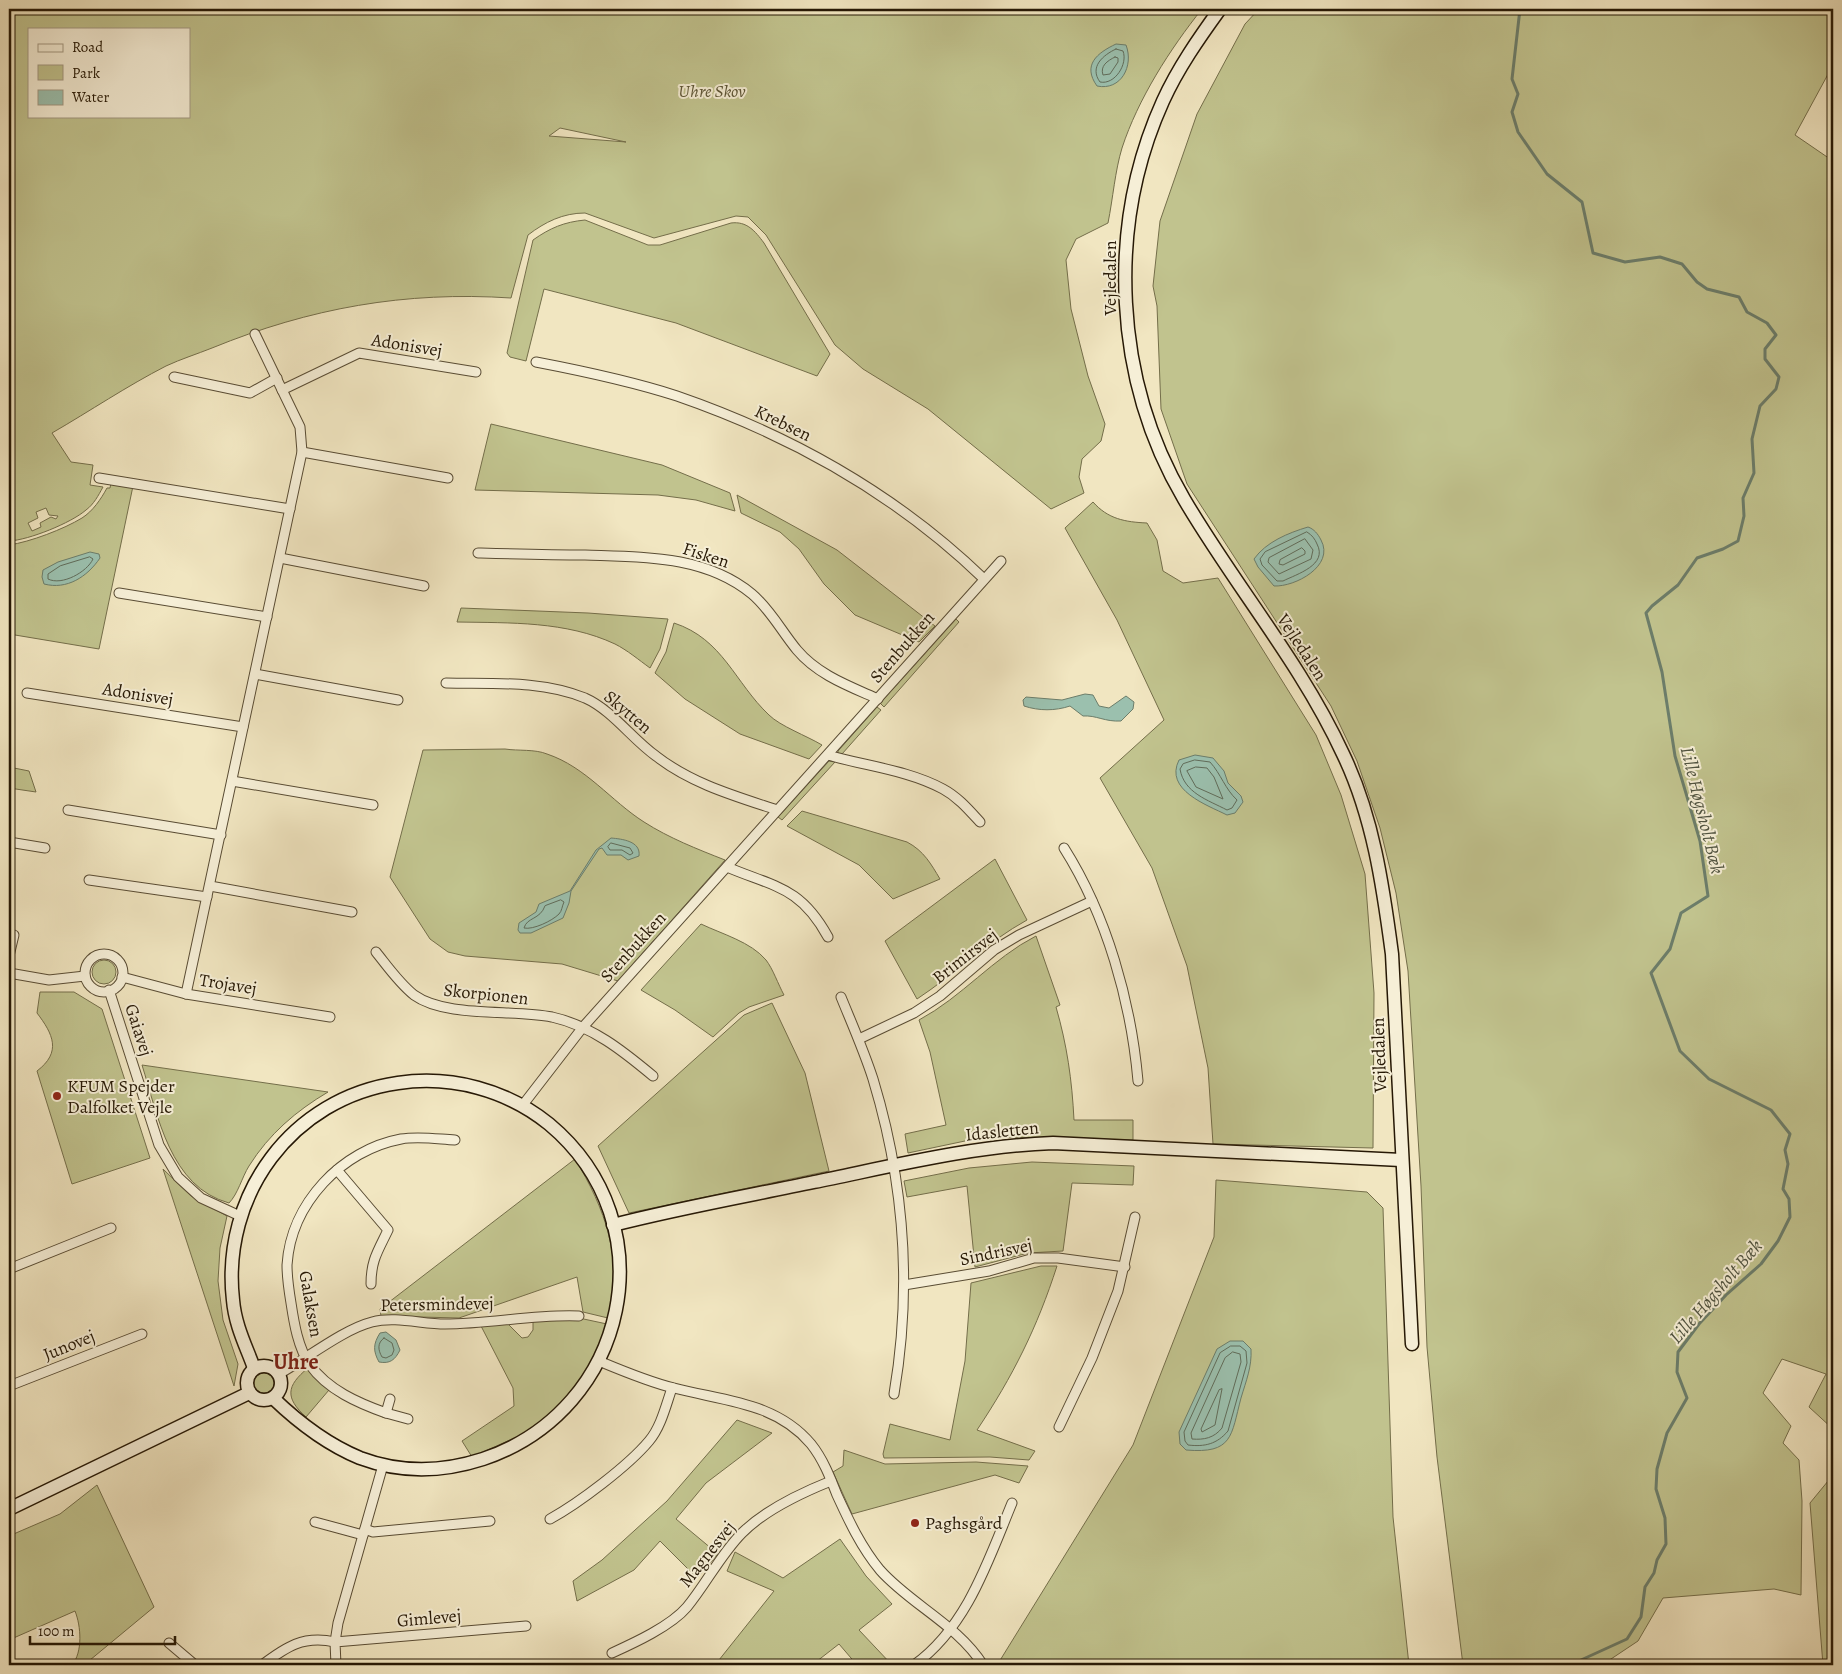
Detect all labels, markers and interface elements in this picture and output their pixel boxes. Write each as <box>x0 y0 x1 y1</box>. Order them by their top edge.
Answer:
legend <box>28 28 190 118</box>
text: Road <box>72 37 104 57</box>
text: Park <box>72 63 101 83</box>
park label: Uhre Skov <box>678 79 746 103</box>
text: Water <box>71 87 109 107</box>
street label: Vejledalen <box>1098 240 1122 317</box>
street label: Adonisvej <box>369 327 444 362</box>
street label: Krebsen <box>751 399 816 447</box>
street label: Fisken <box>680 536 733 574</box>
street label: Stenbukken <box>864 606 940 688</box>
street label: Vejledalen <box>1271 608 1333 685</box>
street label: Adonisvej <box>100 676 175 711</box>
street label: Skytten <box>599 685 657 739</box>
water label: Lille Høgsholt Bæk <box>1674 744 1730 877</box>
street label: Stenbukken <box>595 906 671 988</box>
street label: Brimirsvej <box>927 923 1003 989</box>
street label: Trojavej <box>198 968 258 1000</box>
street label: Skorpionen <box>442 978 530 1010</box>
street label: Gaiavej <box>119 1001 159 1059</box>
street label: Vejledalen <box>1366 1017 1392 1094</box>
place label: KFUM Spejder Dalfolket Vejle <box>67 1074 175 1119</box>
marker: KFUM Spejder Dalfolket Vejle <box>51 1090 63 1102</box>
street label: Idasletten <box>964 1115 1040 1147</box>
street label: Sindrisvej <box>958 1233 1034 1271</box>
water label: Lille Høgsholt Bæk <box>1663 1234 1768 1349</box>
street label: Galaksen <box>293 1269 329 1339</box>
street label: Petersmindevej <box>380 1291 494 1317</box>
street label: Junovej <box>40 1324 98 1366</box>
district label: Uhre <box>273 1347 319 1377</box>
place label: Paghsgård <box>925 1511 1003 1535</box>
street label: Magnesvej <box>674 1516 740 1592</box>
marker: Paghsgård <box>909 1517 921 1529</box>
street label: Gimlevej <box>396 1603 462 1633</box>
scale bar <box>30 1614 175 1646</box>
text: 100 m <box>38 1621 75 1641</box>

